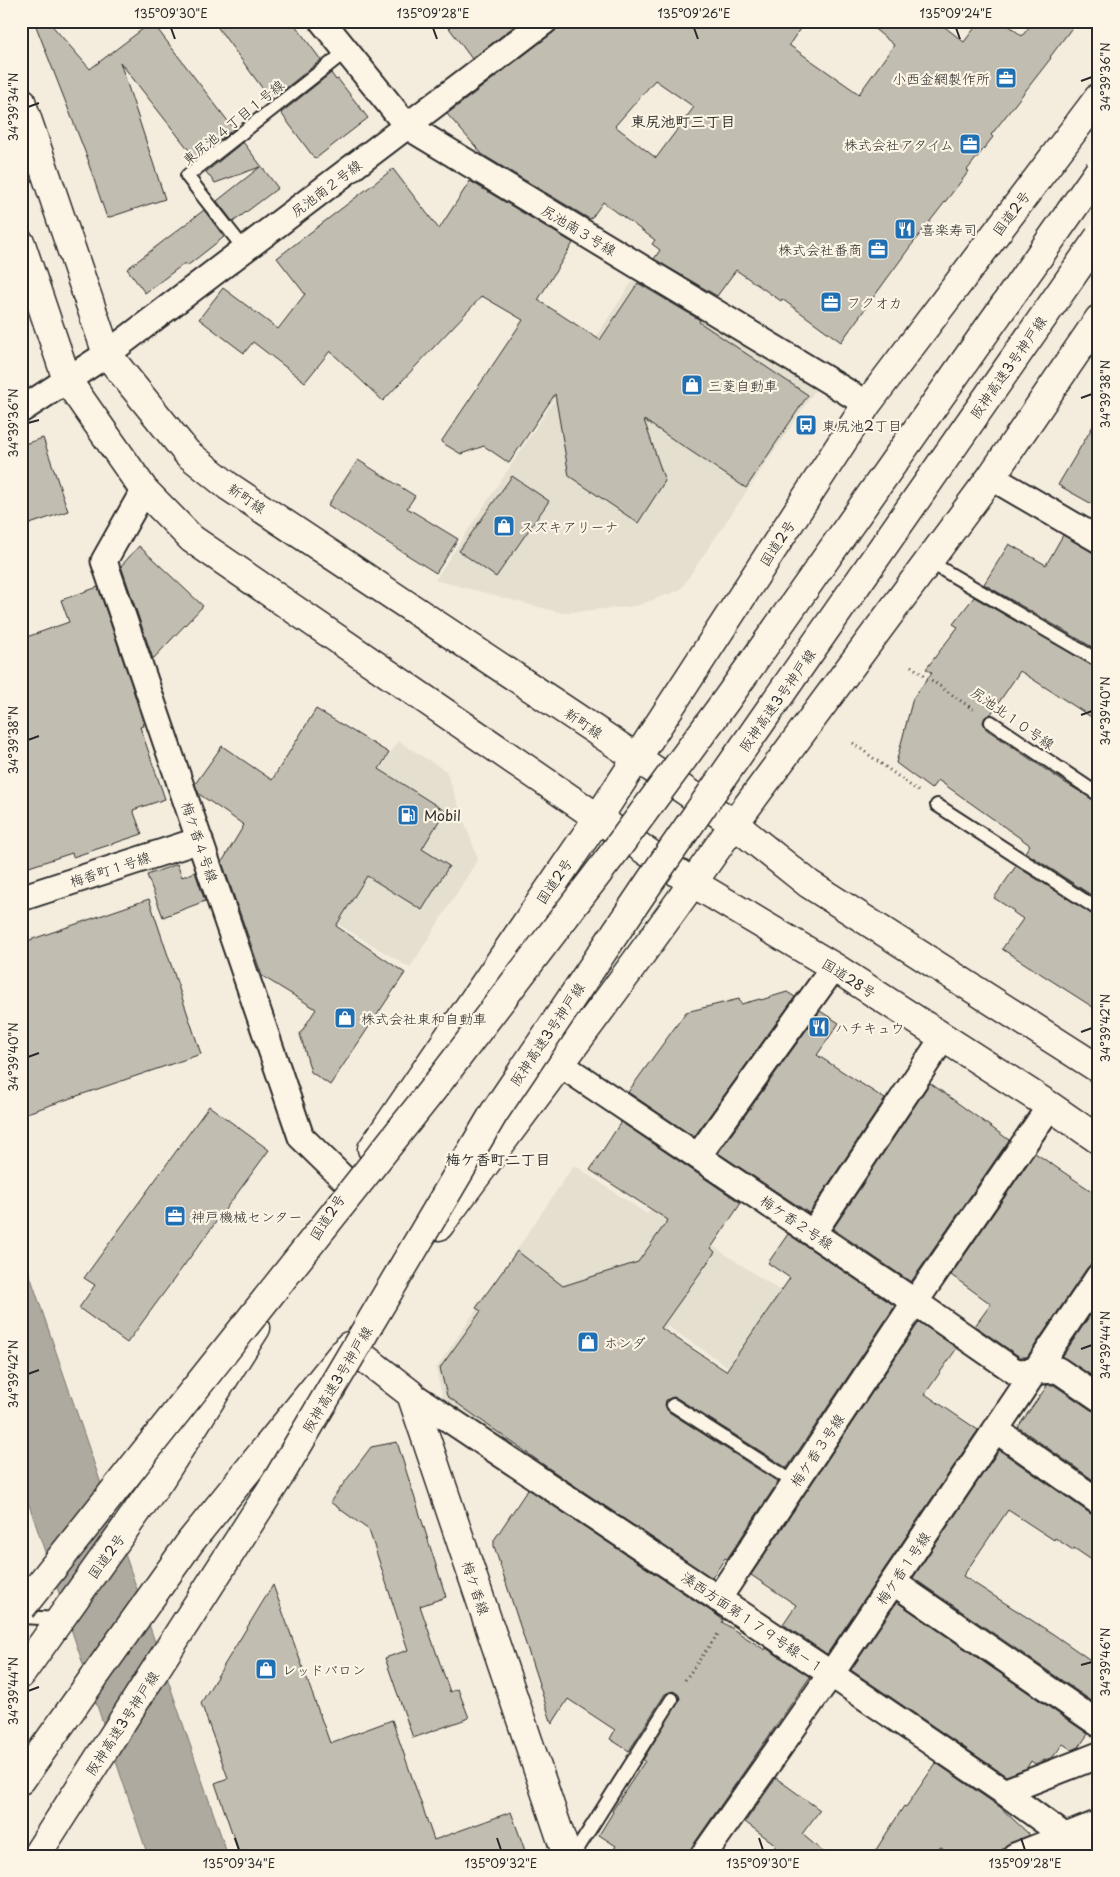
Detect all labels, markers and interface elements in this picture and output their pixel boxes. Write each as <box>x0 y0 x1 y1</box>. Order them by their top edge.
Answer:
text: 135°09'30"E <box>134 4 208 22</box>
text: 135°09'28"E <box>397 4 469 22</box>
text: 135°09'26"E <box>657 4 731 22</box>
text: 135°09'24"E <box>920 4 992 22</box>
text: 34°39'36"N <box>1096 42 1114 112</box>
office icon: 小西金網製作所 <box>994 66 1018 90</box>
place label: 小西金網製作所 <box>892 68 990 89</box>
text: 34°39'34"N <box>4 73 22 141</box>
street label: 東尻池４丁目１号線 <box>177 74 289 170</box>
district label: 東尻池町三丁目 <box>630 109 736 132</box>
office icon: 株式会社アタイム <box>958 132 982 156</box>
place label: 株式会社アタイム <box>844 134 954 155</box>
street label: 尻池南２号線 <box>286 154 366 222</box>
street label: 国道2号 <box>987 186 1035 240</box>
street label: 尻池南３号線 <box>538 199 620 261</box>
restaurant icon: 喜楽寿司 <box>893 217 917 241</box>
place label: 喜楽寿司 <box>921 219 977 240</box>
office icon: 株式会社番商 <box>866 237 890 261</box>
place label: 株式会社番商 <box>778 239 862 260</box>
office icon: フクオカ <box>819 290 843 314</box>
place label: フクオカ <box>847 292 902 313</box>
street label: 阪神高速3号神戸線 <box>965 311 1051 423</box>
text: 34°39'38"N <box>1096 360 1114 428</box>
shop icon: 三菱自動車 <box>680 373 704 397</box>
place label: 三菱自動車 <box>708 375 778 396</box>
text: 34°39'36"N <box>4 388 22 458</box>
bus stop icon: 東尻池2丁目 <box>794 413 818 437</box>
place label: 東尻池2丁目 <box>822 415 902 436</box>
street label: 新町線 <box>224 478 270 518</box>
shop icon: スズキアリーナ <box>492 514 516 538</box>
place label: スズキアリーナ <box>520 516 619 537</box>
street label: 国道2号 <box>754 516 800 570</box>
street label: 阪神高速3号神戸線 <box>734 644 820 756</box>
text: 34°39'40"N <box>1096 676 1114 746</box>
street label: 尻池北１０号線 <box>967 681 1059 755</box>
street label: 新町線 <box>561 703 607 743</box>
text: 34°39'38"N <box>4 706 22 774</box>
street label: 梅ケ香４号線 <box>176 799 224 885</box>
fuel station icon: Mobil <box>396 803 420 827</box>
place label: Mobil <box>424 805 461 826</box>
street label: 梅香町１号線 <box>67 846 153 892</box>
street label: 国道2号 <box>531 854 577 908</box>
street label: 国道28号 <box>818 953 880 1003</box>
street label: 阪神高速3号神戸線 <box>504 978 590 1090</box>
text: 34°39'42"N <box>1096 994 1114 1062</box>
shop icon: 株式会社東和自動車 <box>333 1006 357 1030</box>
place label: 株式会社東和自動車 <box>361 1008 487 1029</box>
restaurant icon: ハチキュウ <box>807 1015 831 1039</box>
place label: ハチキュウ <box>835 1017 905 1038</box>
text: 34°39'40"N <box>4 1022 22 1092</box>
district label: 梅ケ香町二丁目 <box>445 1147 551 1170</box>
street label: 国道2号 <box>304 1190 350 1244</box>
street label: 梅ケ香２号線 <box>756 1190 838 1254</box>
office icon: 神戸機械センター <box>163 1204 187 1228</box>
place label: 神戸機械センター <box>191 1206 302 1227</box>
text: 34°39'44"N <box>1096 1311 1114 1379</box>
street label: 阪神高速3号神戸線 <box>297 1322 377 1436</box>
shop icon: ホンダ <box>576 1330 600 1354</box>
place label: ホンダ <box>604 1332 645 1353</box>
text: 34°39'42"N <box>4 1340 22 1408</box>
street label: 梅ケ香３号線 <box>785 1409 849 1491</box>
street label: 梅ケ香１号線 <box>871 1527 935 1609</box>
street label: 国道2号 <box>82 1529 130 1583</box>
street label: 梅ケ香線 <box>457 1558 495 1618</box>
street label: 湊西方面第１７９号線－１ <box>677 1566 829 1678</box>
text: 34°39'46"N <box>1096 1628 1114 1696</box>
text: 34°39'44"N <box>4 1657 22 1725</box>
shop icon: レッドバロン <box>254 1657 278 1681</box>
place label: レッドバロン <box>282 1659 366 1680</box>
street label: 阪神高速3号神戸線 <box>80 1666 164 1780</box>
text: 135°09'34"E <box>203 1854 275 1872</box>
text: 135°09'32"E <box>465 1854 537 1872</box>
text: 135°09'30"E <box>726 1854 800 1872</box>
text: 135°09'28"E <box>989 1854 1061 1872</box>

